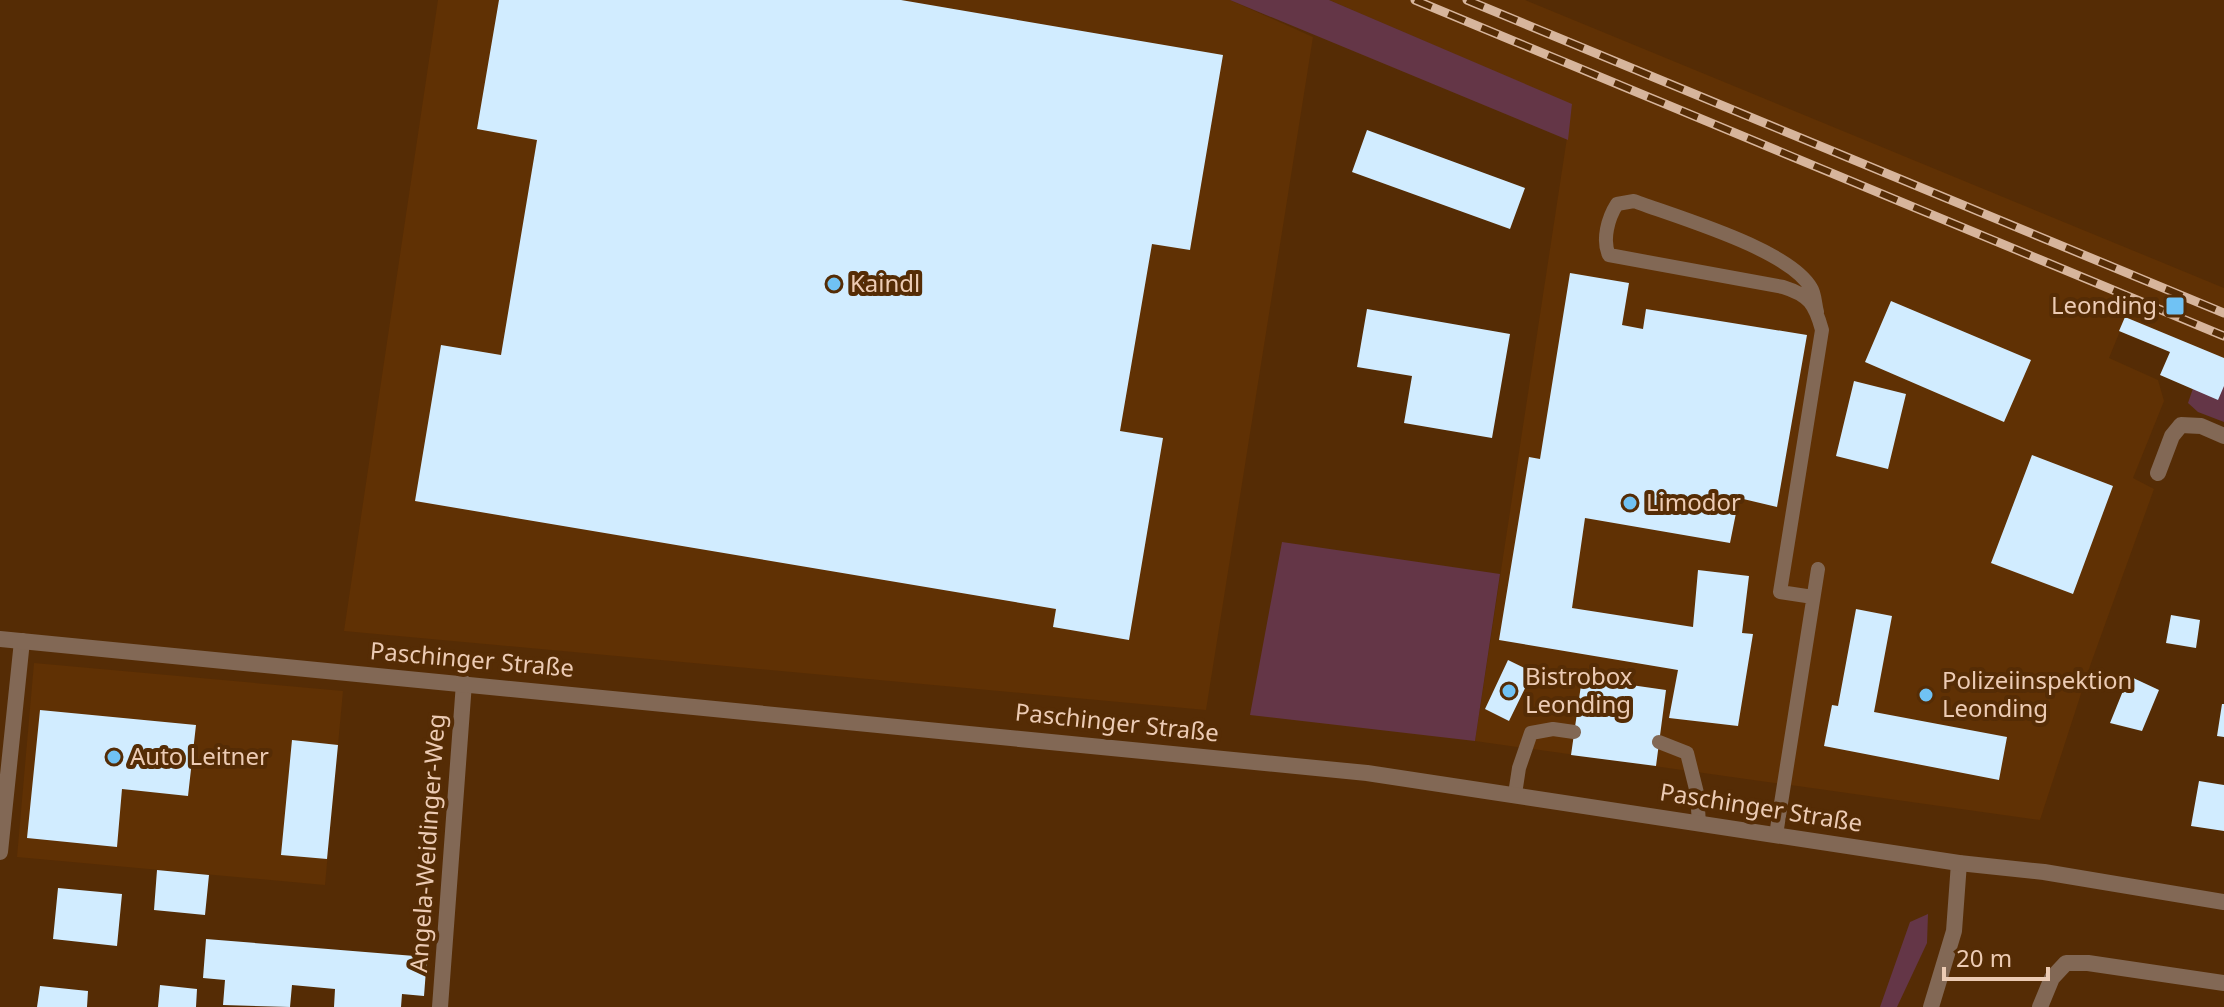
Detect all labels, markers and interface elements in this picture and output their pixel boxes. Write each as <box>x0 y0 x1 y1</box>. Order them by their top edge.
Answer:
place label: Kaindl <box>850 266 920 299</box>
marker: Kaindl <box>825 275 843 293</box>
place label: Leonding <box>2051 288 2157 321</box>
marker: Leonding <box>2164 295 2186 317</box>
place label: Limodor <box>1646 485 1741 518</box>
marker: Limodor <box>1621 494 1639 512</box>
street label: Paschinger Straße <box>369 633 576 684</box>
place label: Bistrobox Leonding <box>1525 659 1633 720</box>
place label: Polizeiinspektion Leonding <box>1942 663 2132 724</box>
marker: Bistrobox Leonding <box>1500 682 1518 700</box>
marker: Polizeiinspektion Leonding <box>1917 686 1935 704</box>
street label: Paschinger Straße <box>1014 694 1221 749</box>
street label: Angela-Weidinger-Weg <box>401 712 452 973</box>
place label: Auto Leitner <box>130 739 269 772</box>
marker: Auto Leitner <box>105 748 123 766</box>
street label: Paschinger Straße <box>1658 774 1865 839</box>
scale bar <box>1944 931 2048 981</box>
text: 20 m <box>1956 941 2012 974</box>

